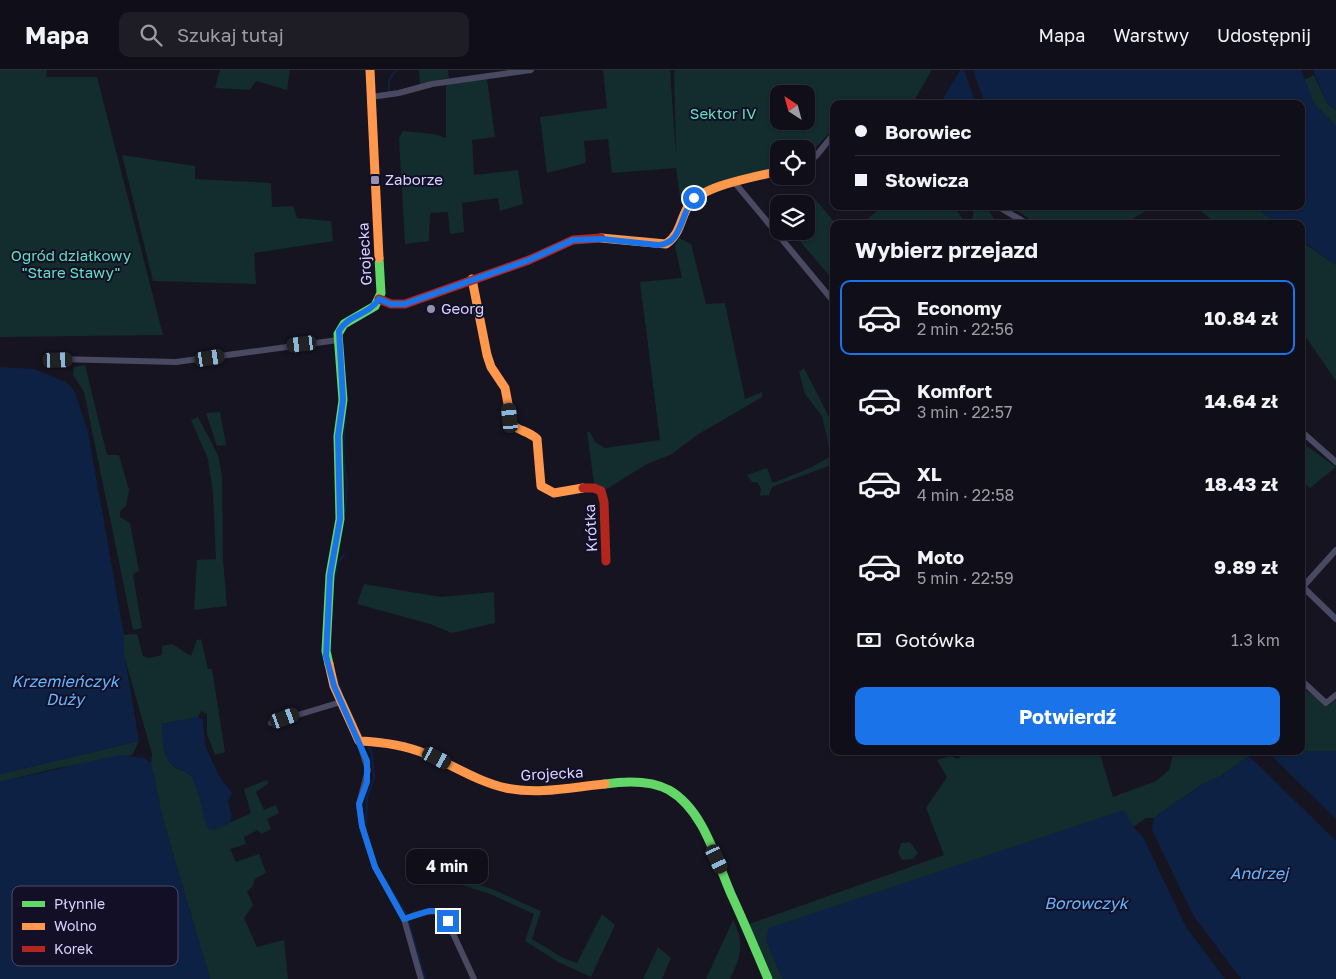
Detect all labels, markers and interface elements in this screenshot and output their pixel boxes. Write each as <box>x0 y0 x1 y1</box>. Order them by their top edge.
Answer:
search box <box>119 12 469 57</box>
text: Mapa <box>25 20 89 49</box>
icon: search <box>137 21 165 49</box>
text: Szukaj tutaj <box>177 23 284 46</box>
text: Mapa <box>1038 24 1085 46</box>
text: Warstwy <box>1113 24 1189 46</box>
text: Udostępnij <box>1217 24 1311 46</box>
north arrow <box>770 85 815 130</box>
map controls <box>770 85 815 240</box>
park label: Sektor IV <box>690 104 756 122</box>
text: Borowiec <box>885 120 971 143</box>
button: locate <box>770 140 815 185</box>
text: Słowicza <box>885 168 969 191</box>
place label: Zaborze <box>385 170 443 188</box>
marker: Zaborze <box>369 174 381 186</box>
route start <box>683 187 705 209</box>
button: layers <box>770 195 815 240</box>
street label: Grojecka <box>353 222 375 286</box>
text: Wybierz przejazd <box>855 236 1038 263</box>
park label: Ogród działkowy "Stare Stawy" <box>11 246 132 281</box>
icon: car <box>857 295 902 340</box>
text: Economy <box>917 296 1002 319</box>
place label: Georg <box>441 299 484 317</box>
marker: Georg <box>425 303 437 315</box>
text: 10.84 zł <box>1204 306 1278 329</box>
text: 2 min · 22:56 <box>917 319 1014 339</box>
car <box>286 335 317 353</box>
car <box>194 348 225 368</box>
car <box>42 352 73 368</box>
icon: car <box>857 378 902 423</box>
text: Komfort <box>917 379 992 402</box>
text: 14.64 zł <box>1205 389 1278 412</box>
car <box>500 402 519 434</box>
text: 3 min · 22:57 <box>917 402 1013 422</box>
icon: car <box>857 461 902 506</box>
text: XL <box>917 462 942 485</box>
text: 18.43 zł <box>1205 472 1278 495</box>
text: 4 min · 22:58 <box>917 485 1014 505</box>
street label: Krótka <box>580 504 600 552</box>
icon: car <box>857 544 902 589</box>
text: Moto <box>917 545 964 568</box>
text: 9.89 zł <box>1214 555 1278 578</box>
text: 5 min · 22:59 <box>917 568 1014 588</box>
icon: cash <box>855 626 883 654</box>
text: Gotówka <box>895 628 975 651</box>
text: 1.3 km <box>1231 630 1280 650</box>
water label: Krzemieńczyk Duży <box>11 671 121 709</box>
button: Potwierdź <box>855 687 1280 745</box>
car <box>268 706 301 730</box>
car <box>420 744 453 772</box>
street label: Grojecka <box>520 762 584 784</box>
car <box>703 842 730 876</box>
callout: 4 min <box>407 848 489 884</box>
text: 4 min <box>426 856 468 876</box>
water label: Andrzej <box>1230 863 1290 883</box>
legend <box>12 886 178 966</box>
water label: Borowczyk <box>1044 893 1130 913</box>
text: Płynnie <box>54 895 105 912</box>
route end <box>437 910 459 932</box>
text: Wolno <box>54 917 97 934</box>
text: Korek <box>54 940 93 957</box>

